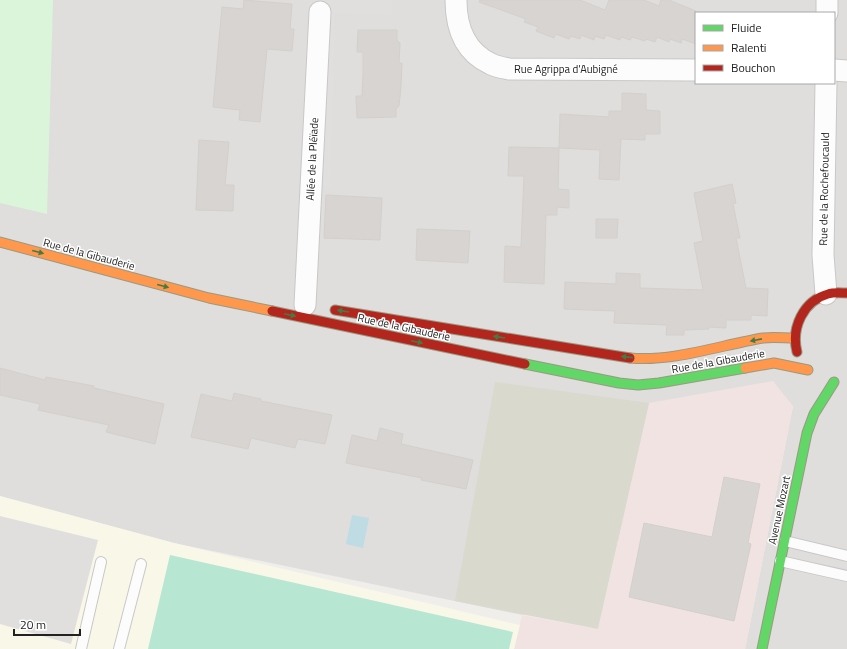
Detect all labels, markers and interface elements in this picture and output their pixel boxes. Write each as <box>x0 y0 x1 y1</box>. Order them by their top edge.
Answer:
legend <box>695 12 835 84</box>
text: Fluide <box>731 18 762 37</box>
text: Ralenti <box>731 38 766 57</box>
text: Bouchon <box>731 58 776 77</box>
street label: Rue Agrippa d'Aubigné <box>514 61 618 77</box>
street label: Allée de la Pléïade <box>302 117 322 201</box>
street label: Rue de la Rochefoucauld <box>815 132 833 246</box>
street label: Rue de la Gibauderie <box>41 234 137 274</box>
one-way arrow <box>32 249 44 255</box>
one-way arrow <box>157 283 169 289</box>
one-way arrow <box>337 308 349 314</box>
street label: Rue de la Gibauderie <box>356 309 452 345</box>
one-way arrow <box>284 312 296 318</box>
one-way arrow <box>493 334 505 340</box>
one-way arrow <box>749 337 762 343</box>
one-way arrow <box>411 339 423 345</box>
street label: Rue de la Gibauderie <box>670 345 766 377</box>
one-way arrow <box>621 354 633 361</box>
street label: Avenue Mozart <box>764 474 794 546</box>
scale bar <box>14 611 80 637</box>
text: 20 m <box>20 615 46 634</box>

